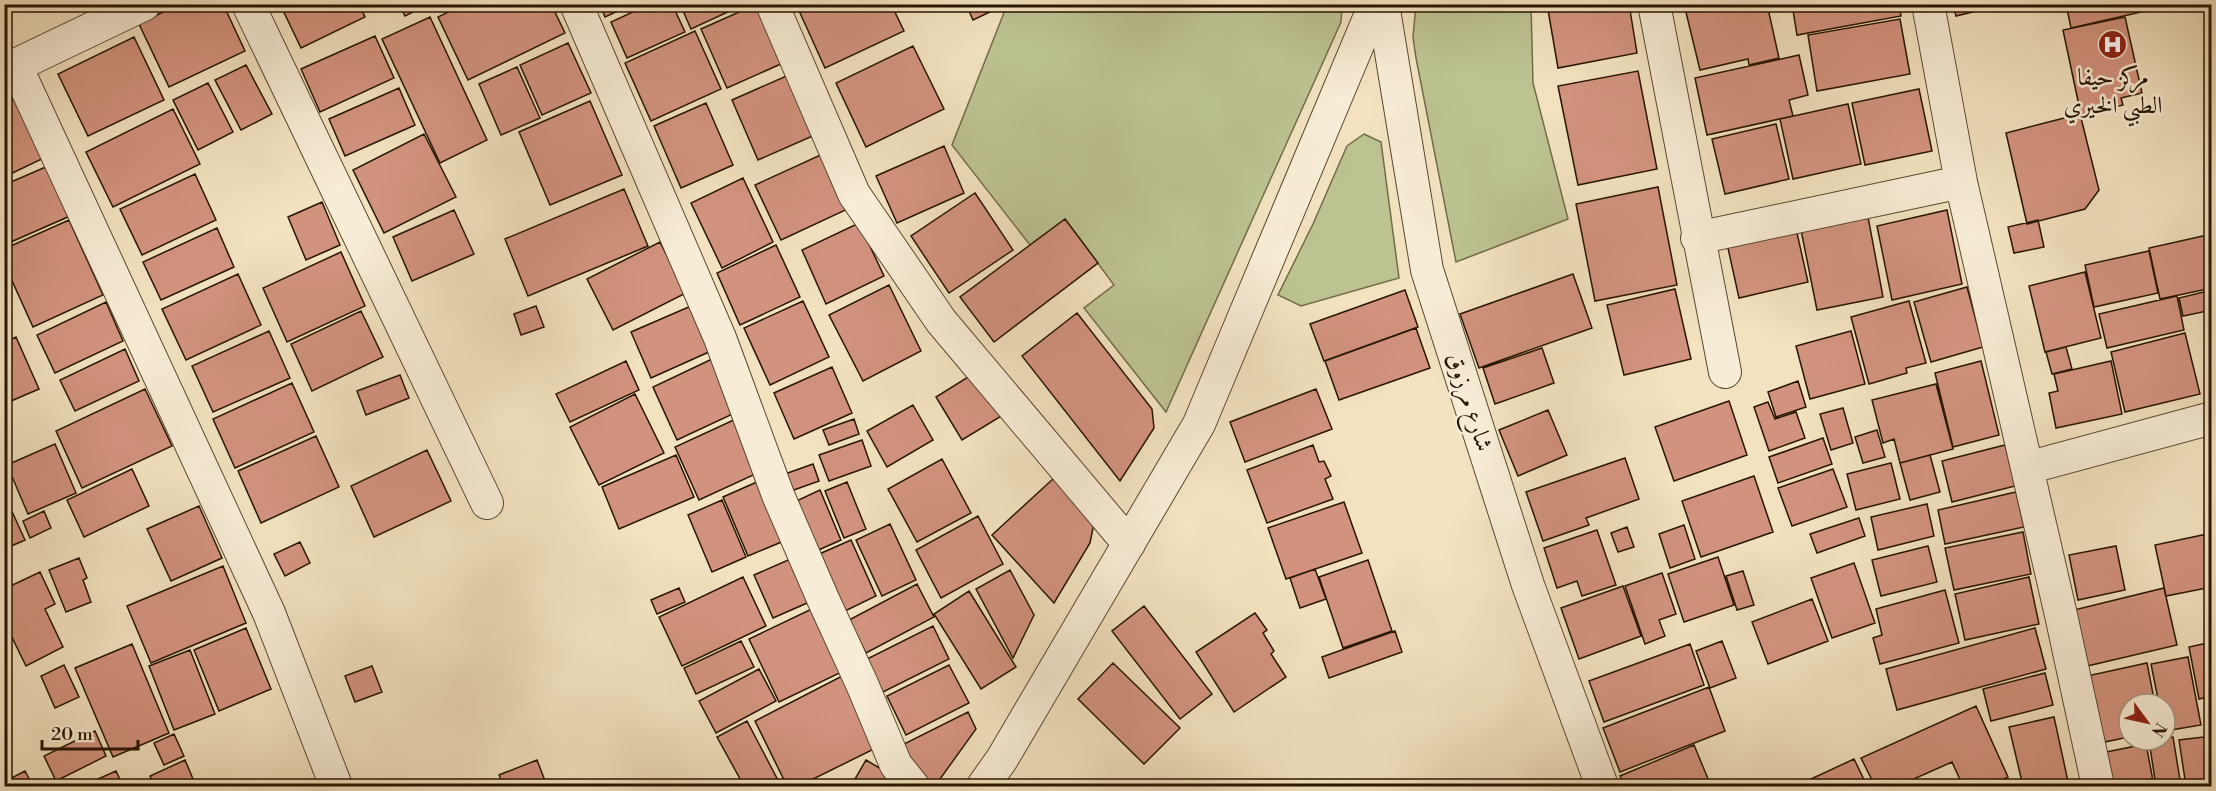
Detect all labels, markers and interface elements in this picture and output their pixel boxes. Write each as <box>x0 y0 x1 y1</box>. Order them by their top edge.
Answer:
hospital icon: مركز حيفا الطبي الخيري <box>2097 29 2129 61</box>
place label: مركز حيفا الطبي الخيري <box>2063 63 2163 127</box>
street label: شارع مرزوق <box>1435 349 1499 456</box>
north arrow <box>2117 692 2177 752</box>
scale bar <box>42 713 138 751</box>
text: N <box>2147 719 2171 741</box>
text: 20 m <box>51 723 93 746</box>

